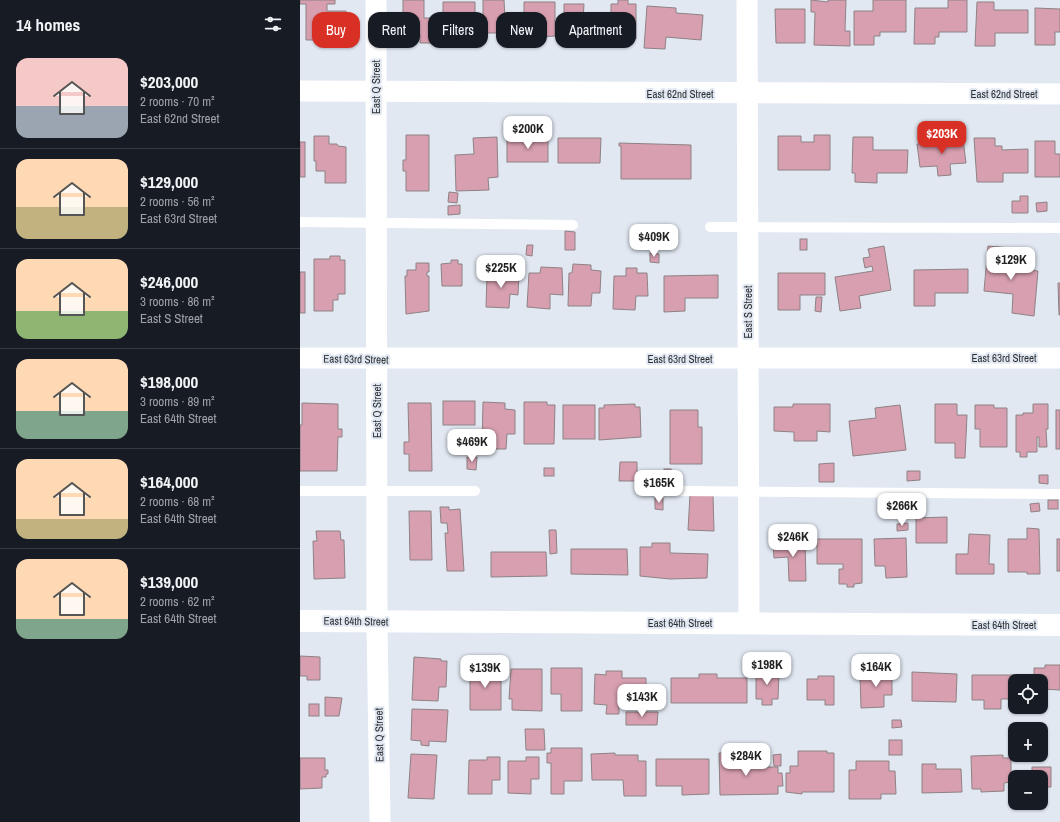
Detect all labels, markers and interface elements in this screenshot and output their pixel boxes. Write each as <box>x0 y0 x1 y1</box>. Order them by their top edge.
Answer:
chip: Buy <box>312 12 360 48</box>
chip: Rent <box>368 12 420 48</box>
chip: Filters <box>428 12 488 48</box>
chip: New <box>496 12 547 48</box>
chip: Apartment <box>555 12 636 48</box>
text: 14 homes <box>16 13 80 36</box>
icon: filters <box>262 13 284 35</box>
street label: East Q Street <box>369 59 383 114</box>
text: $203,000 <box>140 70 198 93</box>
icon: home <box>48 74 96 122</box>
street label: East 62nd Street <box>646 87 714 101</box>
street label: East 62nd Street <box>970 87 1038 101</box>
text: 2 rooms · 70 m² <box>140 93 215 110</box>
text: East 62nd Street <box>140 110 219 127</box>
pin: $200K <box>500 116 556 150</box>
text: $200K <box>512 120 544 137</box>
pin: $203K <box>914 121 970 155</box>
text: $203K <box>926 125 958 142</box>
text: $129,000 <box>140 170 198 193</box>
icon: home <box>48 175 96 223</box>
text: 2 rooms · 56 m² <box>140 193 215 210</box>
text: East 63rd Street <box>140 210 217 227</box>
pin: $409K <box>626 224 682 258</box>
text: $409K <box>638 228 670 245</box>
pin: $129K <box>983 247 1039 281</box>
text: $129K <box>995 251 1027 268</box>
pin: $225K <box>473 255 529 289</box>
text: $225K <box>485 259 517 276</box>
text: $246,000 <box>140 270 198 293</box>
icon: home <box>48 275 96 323</box>
street label: East S Street <box>741 285 755 339</box>
text: 3 rooms · 86 m² <box>140 293 215 310</box>
text: East S Street <box>140 310 203 327</box>
street label: East 63rd Street <box>323 351 389 367</box>
street label: East 63rd Street <box>971 351 1037 365</box>
street label: East 63rd Street <box>647 352 713 366</box>
text: $198,000 <box>140 370 198 393</box>
icon: home <box>48 375 96 423</box>
street label: East Q Street <box>370 383 384 438</box>
text: 3 rooms · 89 m² <box>140 393 215 410</box>
text: East 64th Street <box>140 410 216 427</box>
pin: $469K <box>444 429 500 463</box>
text: $469K <box>456 433 488 450</box>
text: $164,000 <box>140 470 198 493</box>
pin: $165K <box>631 470 687 504</box>
text: $165K <box>643 474 675 491</box>
icon: home <box>48 475 96 523</box>
text: 2 rooms · 68 m² <box>140 493 215 510</box>
pin: $266K <box>874 493 930 527</box>
text: $266K <box>886 497 918 514</box>
text: East 64th Street <box>140 510 216 527</box>
pin: $246K <box>765 524 821 558</box>
text: $246K <box>777 528 809 545</box>
text: $139,000 <box>140 570 198 593</box>
icon: home <box>48 575 96 623</box>
text: 2 rooms · 62 m² <box>140 593 215 610</box>
text: East 64th Street <box>140 610 216 627</box>
street label: East 64th Street <box>324 613 389 629</box>
street label: East 64th Street <box>648 616 713 630</box>
street label: East 64th Street <box>972 618 1037 632</box>
pin: $198K <box>739 652 795 686</box>
pin: $164K <box>848 654 904 688</box>
pin: $139K <box>457 655 513 689</box>
text: $198K <box>751 656 783 673</box>
text: $164K <box>860 658 892 675</box>
text: $139K <box>469 659 501 676</box>
map controls <box>1008 674 1048 810</box>
button: locate <box>1008 674 1048 714</box>
pin: $143K <box>614 684 670 718</box>
text: $143K <box>626 688 658 705</box>
street label: East Q Street <box>372 707 386 762</box>
button: + <box>1008 722 1048 762</box>
pin: $284K <box>718 743 774 777</box>
text: $284K <box>730 747 762 764</box>
button: − <box>1008 770 1048 810</box>

